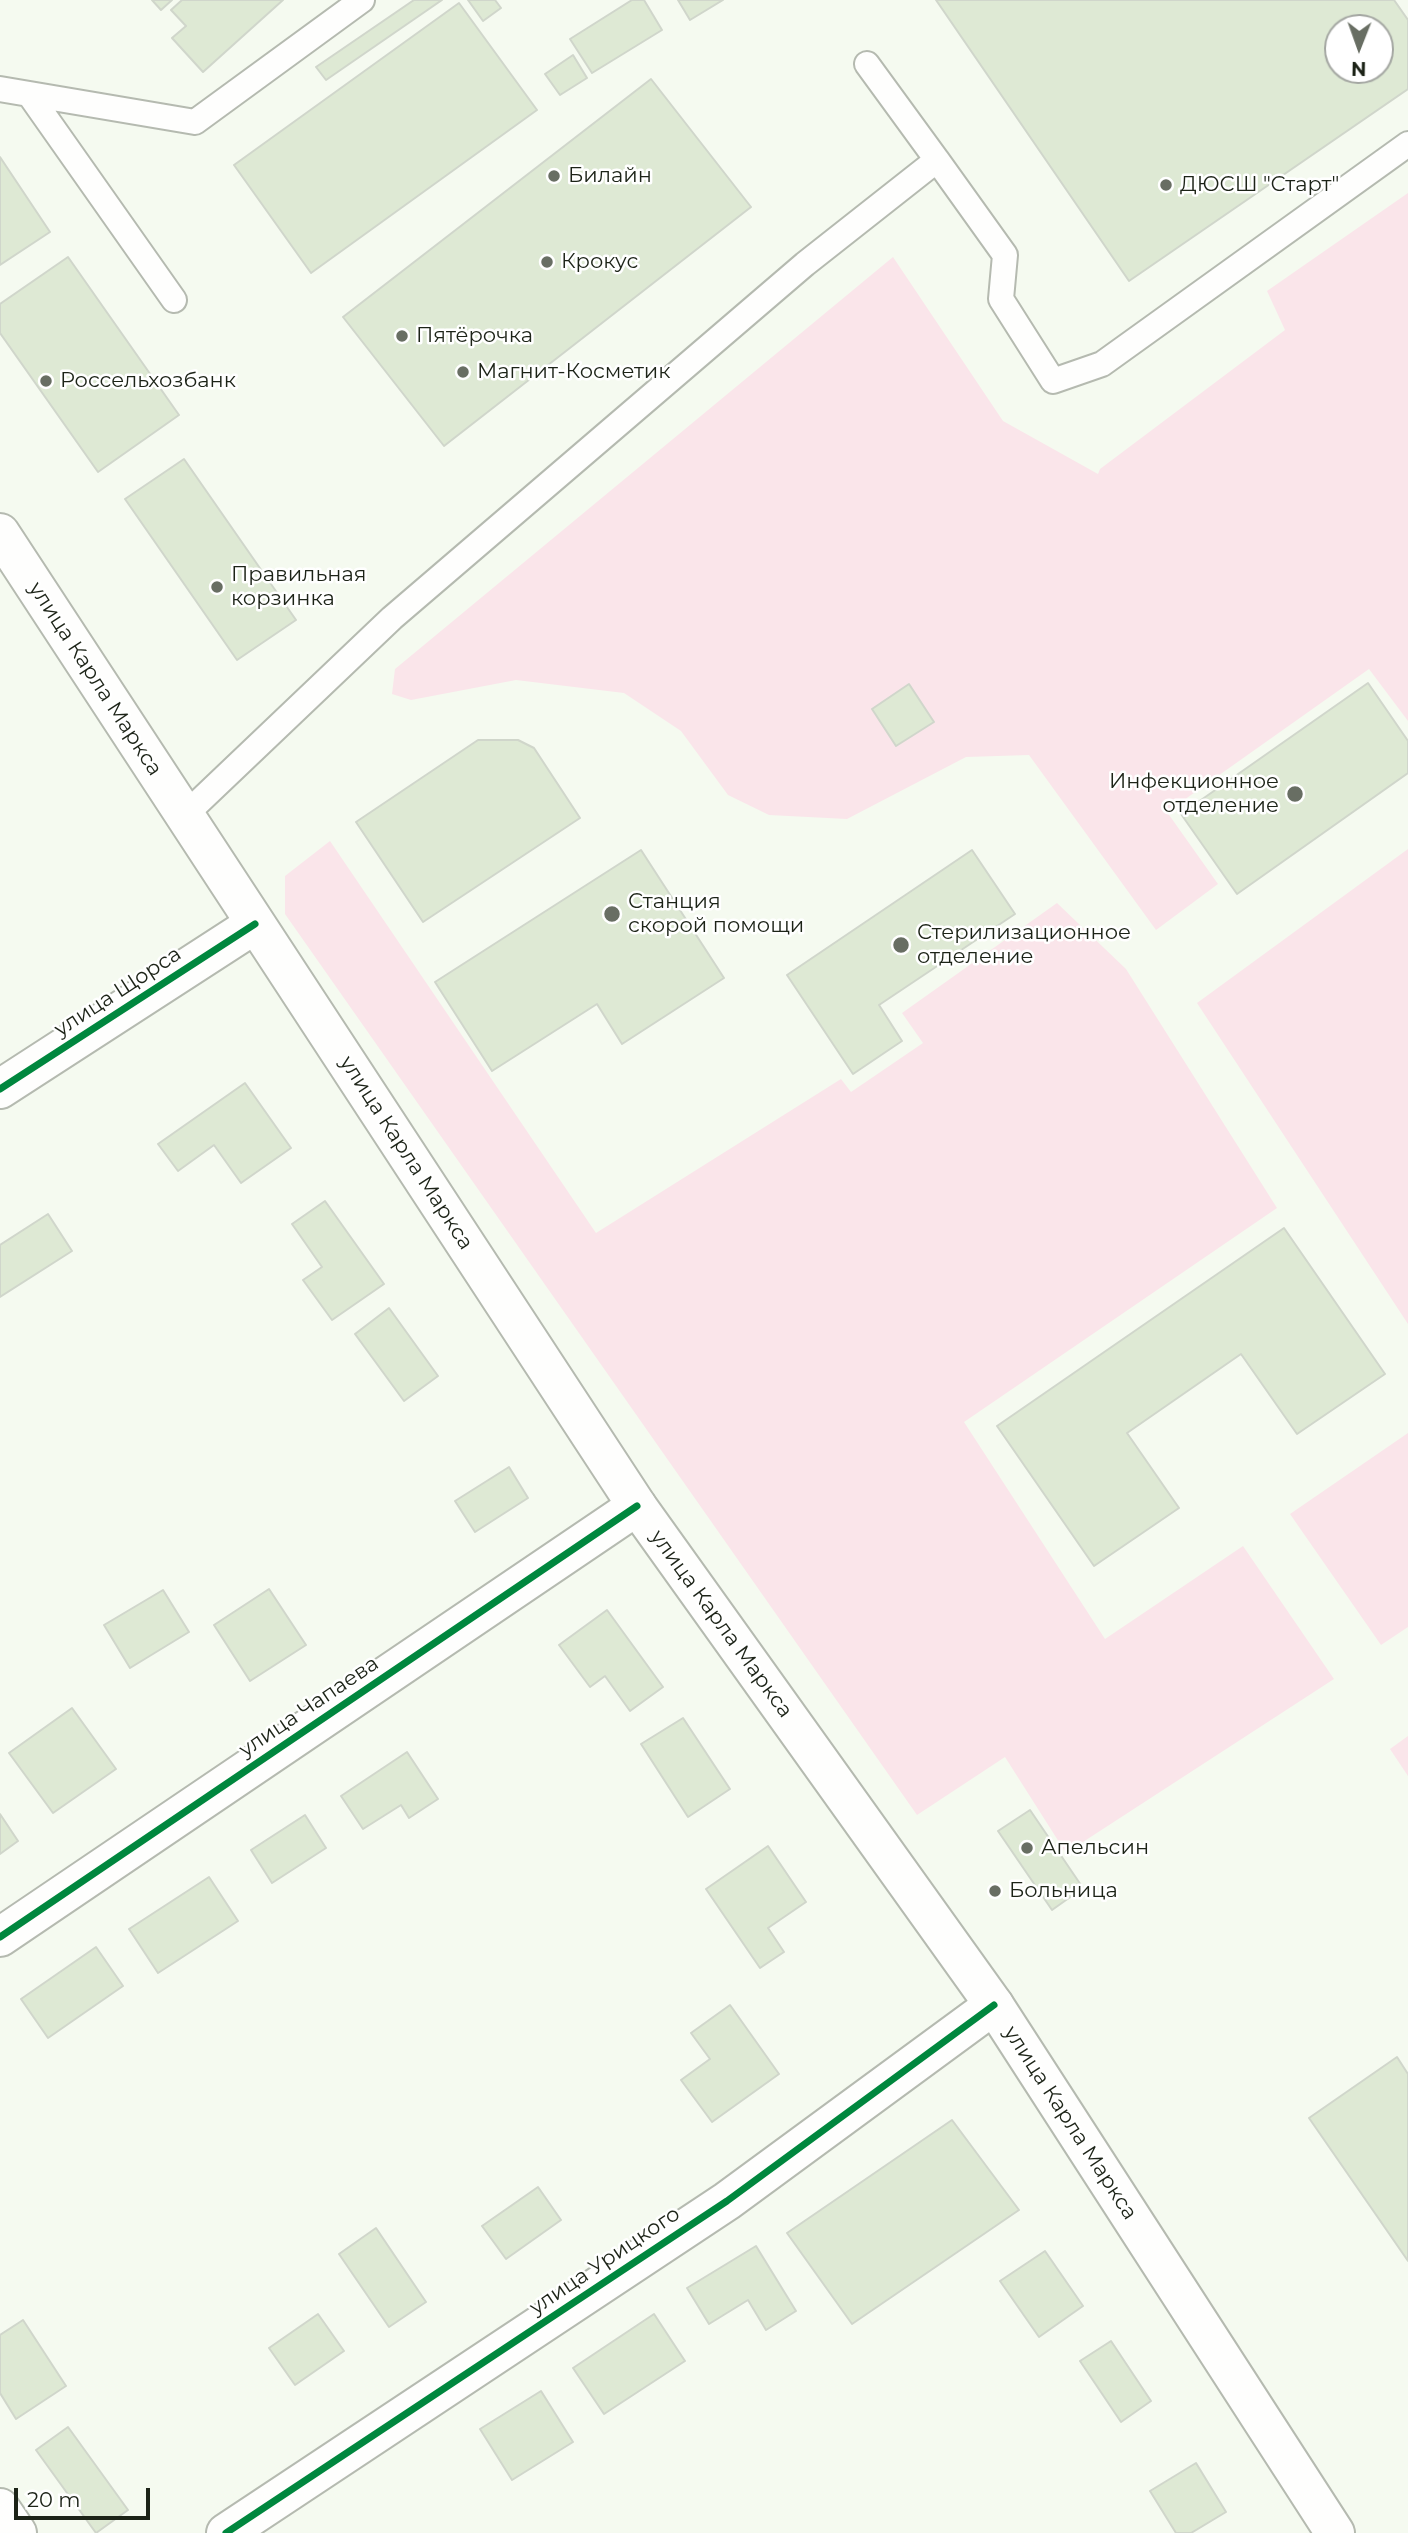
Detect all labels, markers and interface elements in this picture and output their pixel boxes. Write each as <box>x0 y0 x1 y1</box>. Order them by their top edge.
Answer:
north arrow <box>1324 14 1394 84</box>
text: N <box>1351 57 1367 80</box>
place label: Билайн <box>568 163 652 189</box>
marker: Билайн <box>546 168 562 184</box>
place label: ДЮСШ "Старт" <box>1180 172 1339 198</box>
marker: ДЮСШ "Старт" <box>1158 177 1174 193</box>
place label: Крокус <box>561 249 638 275</box>
marker: Крокус <box>539 254 555 270</box>
place label: Пятёрочка <box>416 323 533 349</box>
marker: Пятёрочка <box>394 328 410 344</box>
place label: Магнит-Косметик <box>477 359 671 385</box>
marker: Магнит-Косметик <box>455 364 471 380</box>
place label: Россельхозбанк <box>60 368 236 394</box>
marker: Россельхозбанк <box>38 373 54 389</box>
place label: Правильная корзинка <box>231 562 366 612</box>
street label: улица Карла Маркса <box>23 577 167 781</box>
marker: Правильная корзинка <box>209 579 225 595</box>
place label: Инфекционное отделение <box>1109 769 1279 819</box>
marker: Инфекционное отделение <box>1285 784 1305 804</box>
place label: Станция скорой помощи <box>628 889 804 939</box>
marker: Станция скорой помощи <box>602 904 622 924</box>
place label: Стерилизационное отделение <box>917 920 1131 970</box>
marker: Стерилизационное отделение <box>891 935 911 955</box>
street label: улица Щорса <box>50 942 186 1042</box>
street label: улица Карла Маркса <box>334 1051 478 1255</box>
street label: улица Карла Маркса <box>644 1525 798 1723</box>
street label: улица Чапаева <box>235 1651 383 1763</box>
place label: Апельсин <box>1041 1835 1149 1861</box>
marker: Апельсин <box>1019 1840 1035 1856</box>
place label: Больница <box>1009 1878 1118 1904</box>
marker: Больница <box>987 1883 1003 1899</box>
street label: улица Карла Маркса <box>998 2021 1142 2225</box>
street label: улица Урицкого <box>525 2201 685 2321</box>
scale bar <box>18 2474 154 2518</box>
text: 20 m <box>27 2487 81 2512</box>

